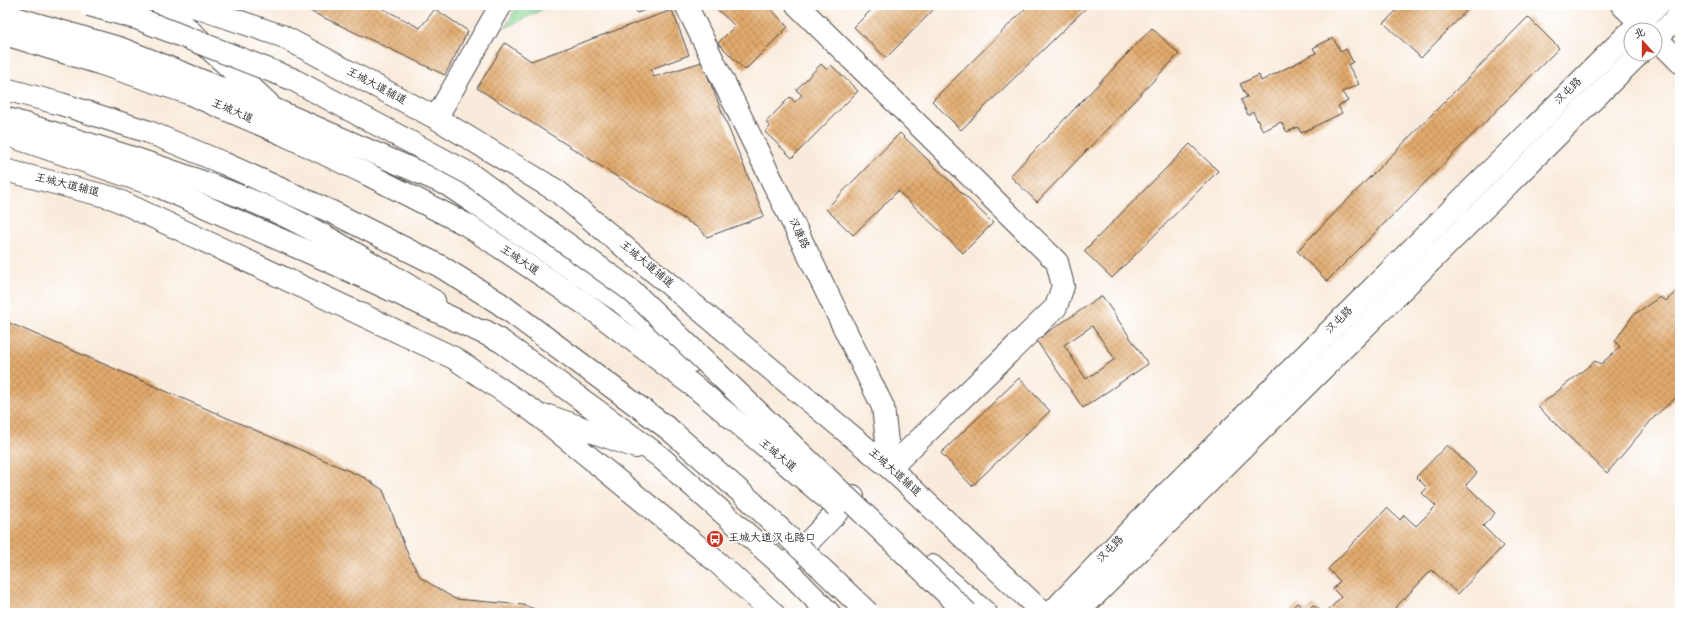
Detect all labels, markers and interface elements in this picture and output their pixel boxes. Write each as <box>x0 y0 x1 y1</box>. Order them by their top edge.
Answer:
north arrow <box>1623 22 1663 62</box>
text: 北 <box>1633 27 1647 42</box>
street label: 王城大道辅道 <box>344 65 408 108</box>
street label: 汉屯路 <box>1552 75 1585 108</box>
street label: 王城大道 <box>209 97 255 126</box>
street label: 王城大道辅道 <box>34 171 101 200</box>
street label: 汉康路 <box>785 216 812 251</box>
street label: 王城大道辅道 <box>617 238 676 291</box>
street label: 王城大道 <box>497 243 541 278</box>
street label: 汉屯路 <box>1323 304 1356 337</box>
street label: 王城大道 <box>756 436 798 475</box>
street label: 王城大道辅道 <box>865 446 923 500</box>
bus stop icon: 王城大道汉屯路口 <box>705 529 725 549</box>
place label: 王城大道汉屯路口 <box>728 532 816 545</box>
street label: 汉屯路 <box>1095 533 1127 566</box>

